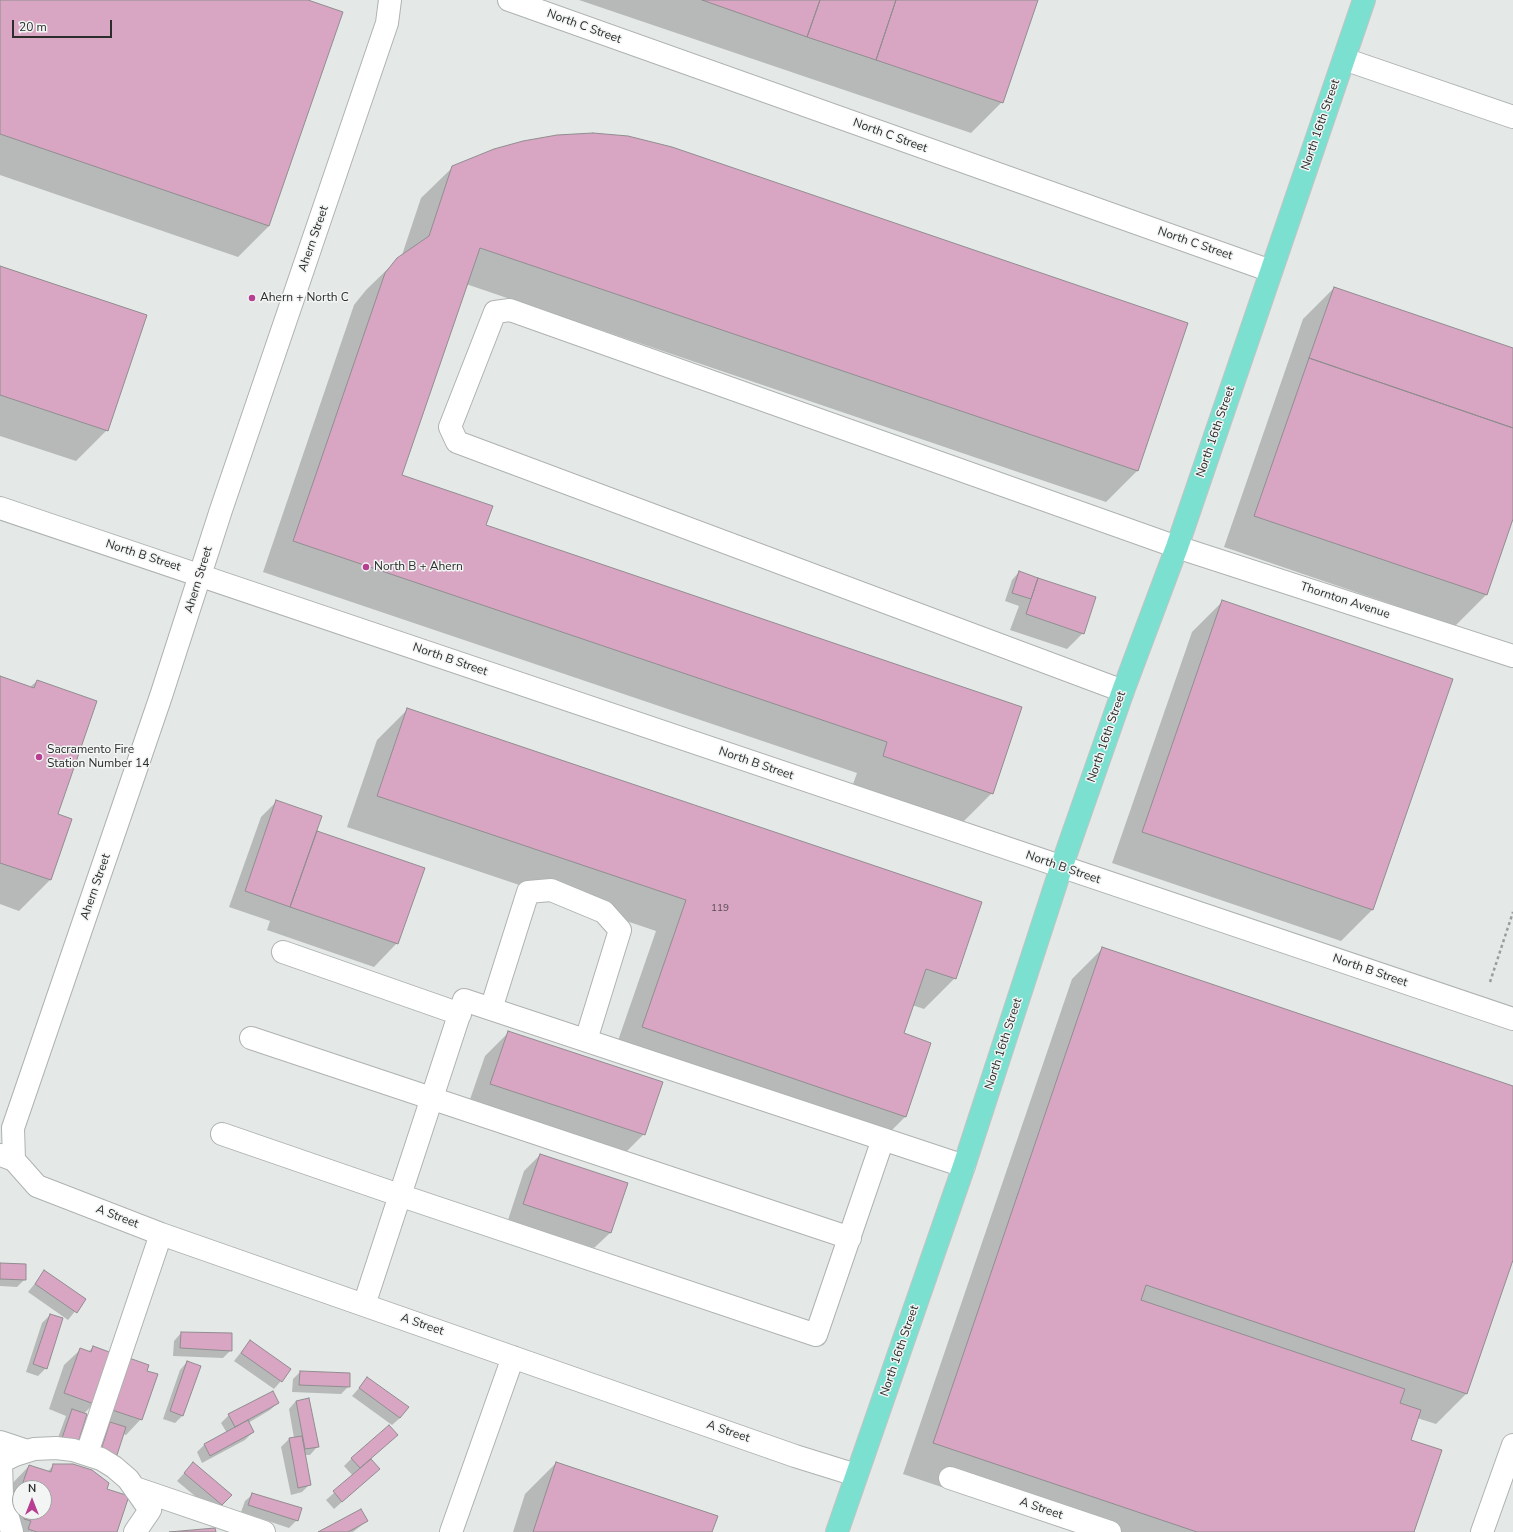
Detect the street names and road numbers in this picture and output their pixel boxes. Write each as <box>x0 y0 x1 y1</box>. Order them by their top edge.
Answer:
street label: North C Street <box>545 7 623 47</box>
street label: North 16th Street <box>1299 78 1343 172</box>
street label: North C Street <box>851 116 929 156</box>
street label: Ahern Street <box>296 204 332 274</box>
street label: North C Street <box>1156 224 1234 264</box>
street label: North 16th Street <box>1194 385 1238 479</box>
street label: North B Street <box>104 537 182 575</box>
street label: Ahern Street <box>182 545 216 615</box>
street label: Thornton Avenue <box>1298 580 1392 622</box>
street label: North B Street <box>411 640 489 680</box>
street label: North 16th Street <box>1085 690 1129 784</box>
street label: North B Street <box>717 744 795 784</box>
street label: North B Street <box>1024 848 1102 888</box>
street label: Ahern Street <box>78 852 114 922</box>
street label: North B Street <box>1331 951 1409 991</box>
street label: North 16th Street <box>982 996 1026 1092</box>
street label: A Street <box>94 1202 140 1232</box>
street label: North 16th Street <box>878 1304 922 1398</box>
street label: A Street <box>399 1311 445 1339</box>
street label: A Street <box>705 1418 751 1446</box>
street label: A Street <box>1018 1495 1064 1523</box>

